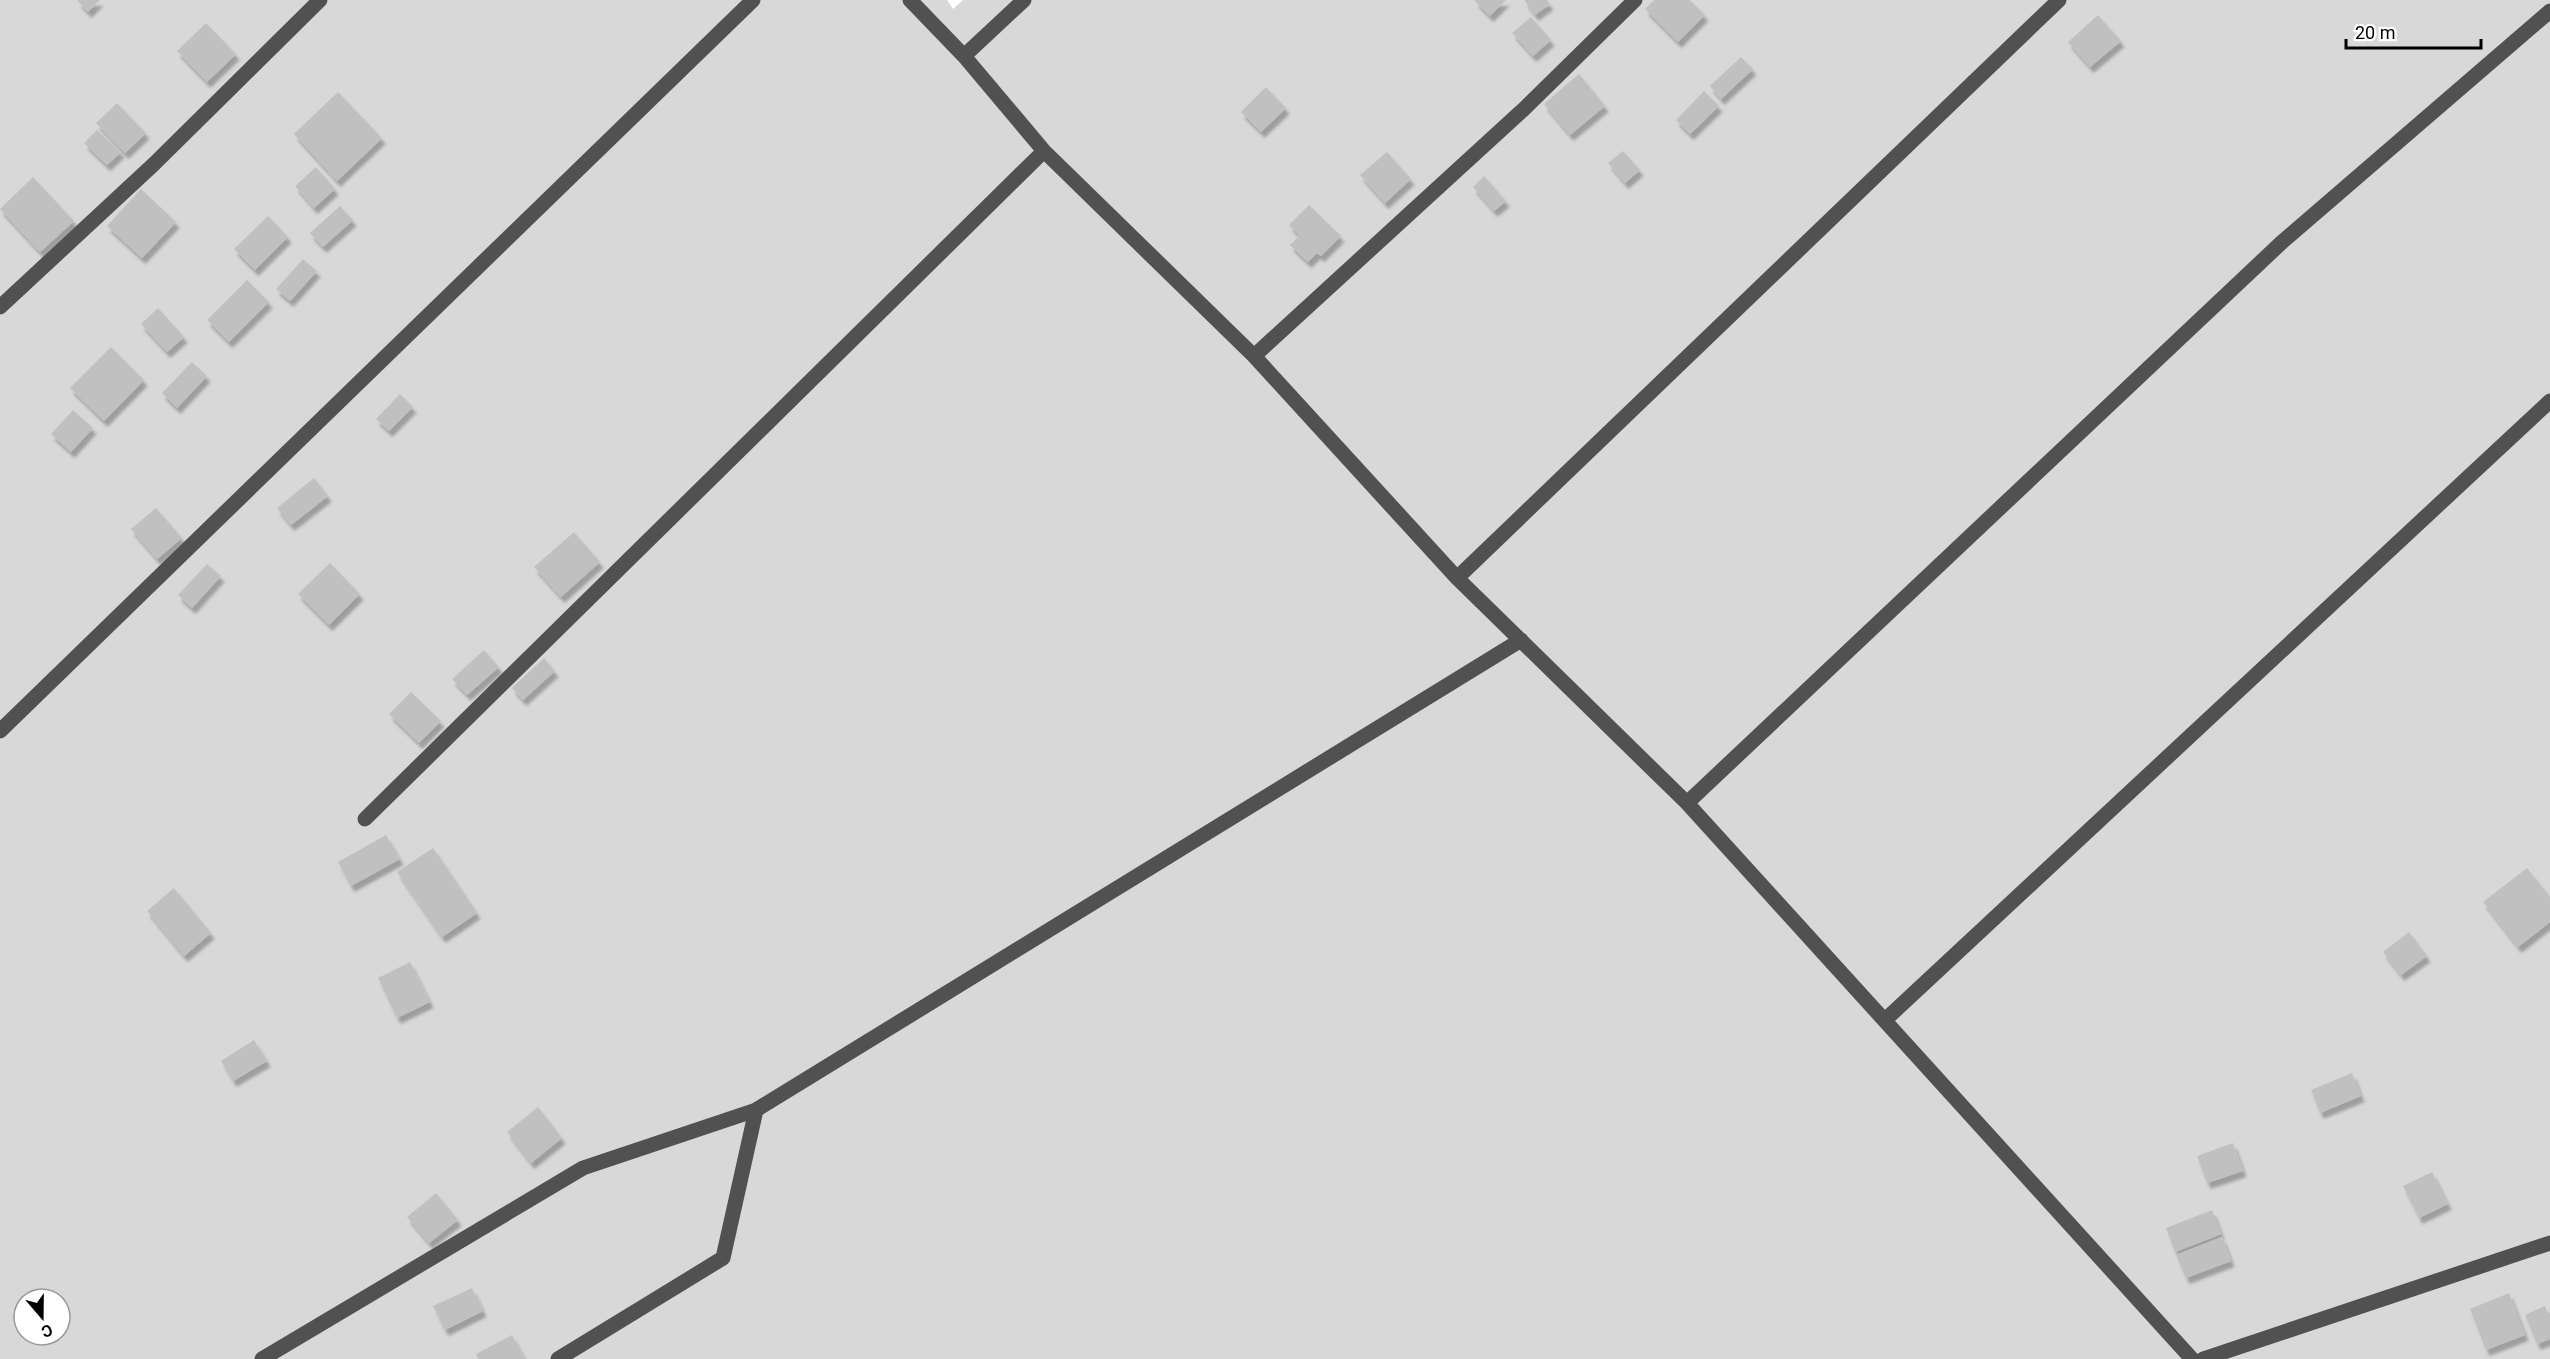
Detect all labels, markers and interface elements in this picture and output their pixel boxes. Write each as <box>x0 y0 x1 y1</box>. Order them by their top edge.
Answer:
scale bar <box>2346 12 2481 50</box>
text: 20 m <box>2355 22 2395 43</box>
north arrow <box>12 1287 72 1347</box>
text: С <box>39 1320 55 1341</box>

